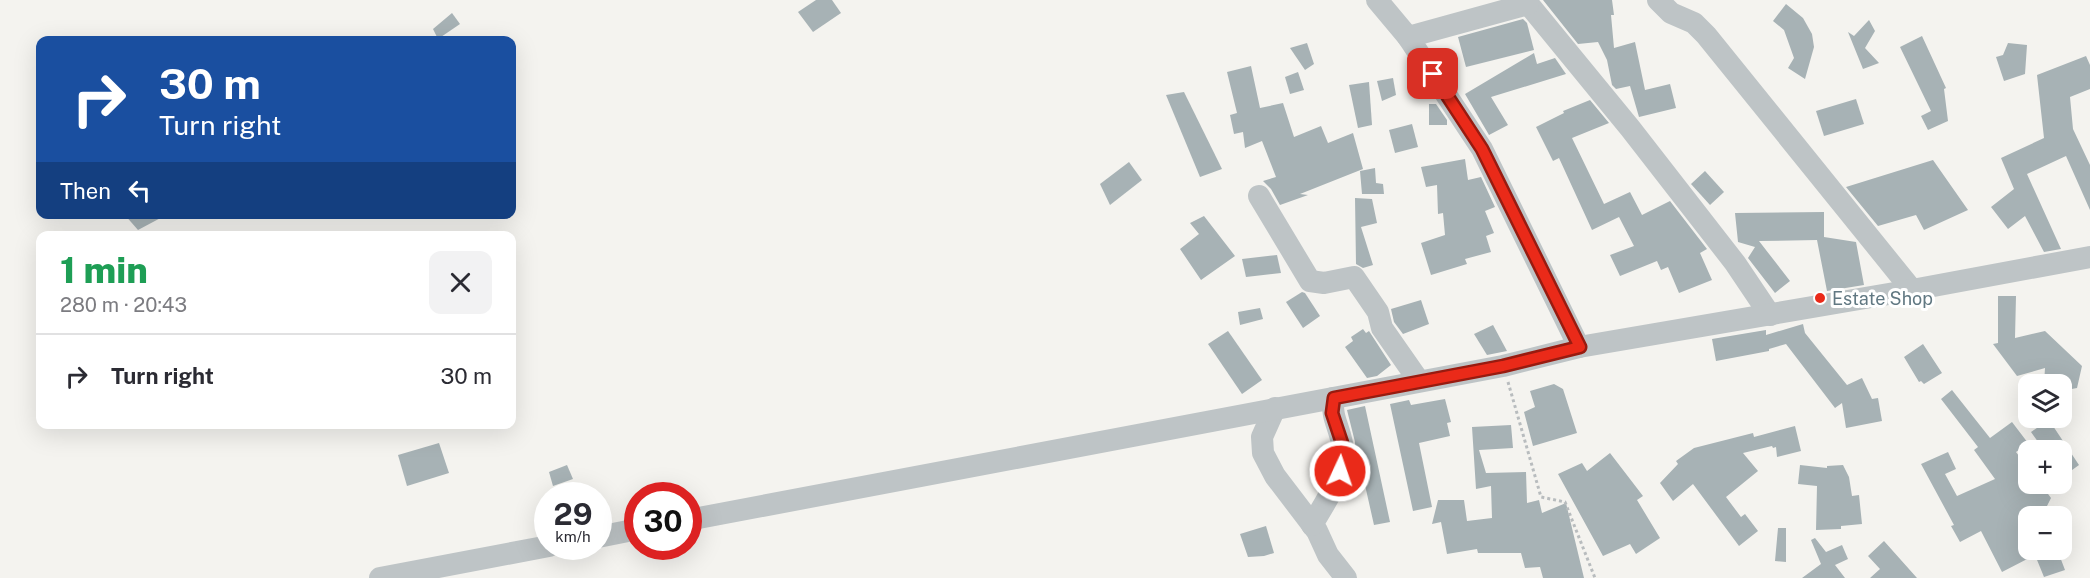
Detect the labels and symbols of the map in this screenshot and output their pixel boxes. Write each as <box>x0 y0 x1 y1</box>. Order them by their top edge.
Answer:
pin <box>1407 48 1458 99</box>
place label: Estate Shop <box>1832 288 1933 309</box>
marker: Estate Shop <box>1813 291 1827 305</box>
position arrow <box>1308 439 1372 503</box>
speed limit sign: 30 <box>624 482 702 560</box>

